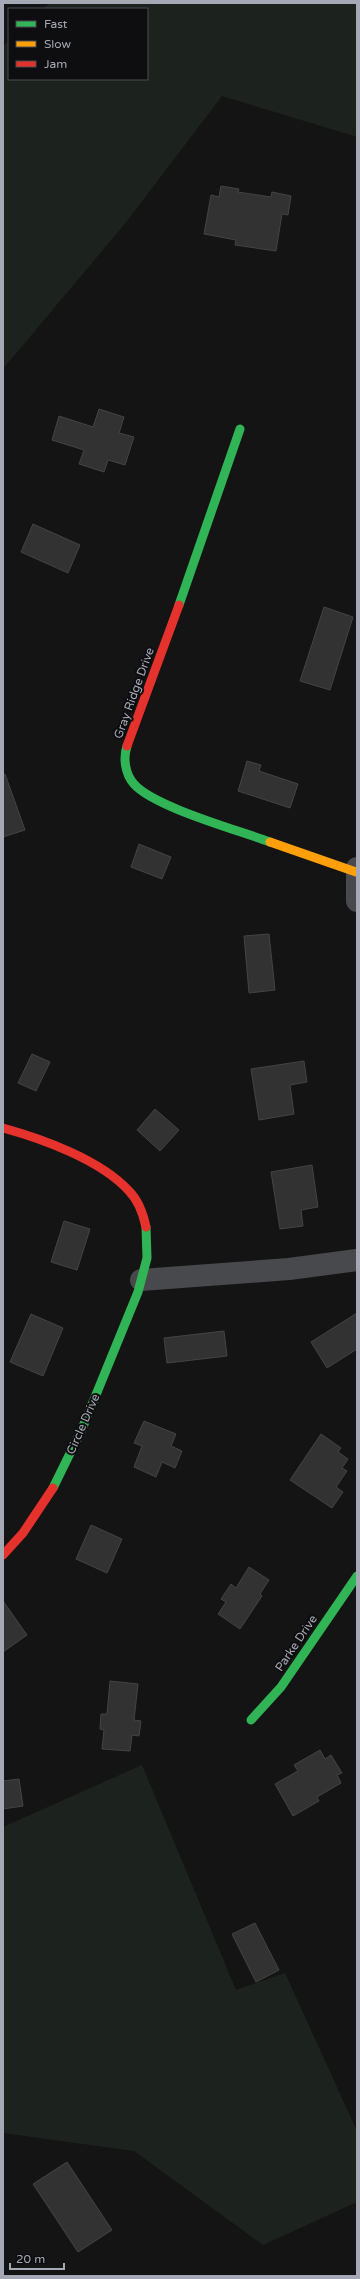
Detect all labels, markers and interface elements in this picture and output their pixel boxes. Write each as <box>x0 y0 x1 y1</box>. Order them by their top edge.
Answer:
legend <box>8 8 148 80</box>
text: Fast <box>44 17 68 31</box>
text: Slow <box>44 37 71 51</box>
text: Jam <box>44 57 67 71</box>
street label: Gray Ridge Drive <box>111 645 157 741</box>
street label: Circle Drive <box>63 1391 103 1456</box>
street label: Parke Drive <box>272 1612 320 1674</box>
scale bar <box>10 2245 64 2271</box>
text: 20 m <box>16 2252 45 2266</box>

